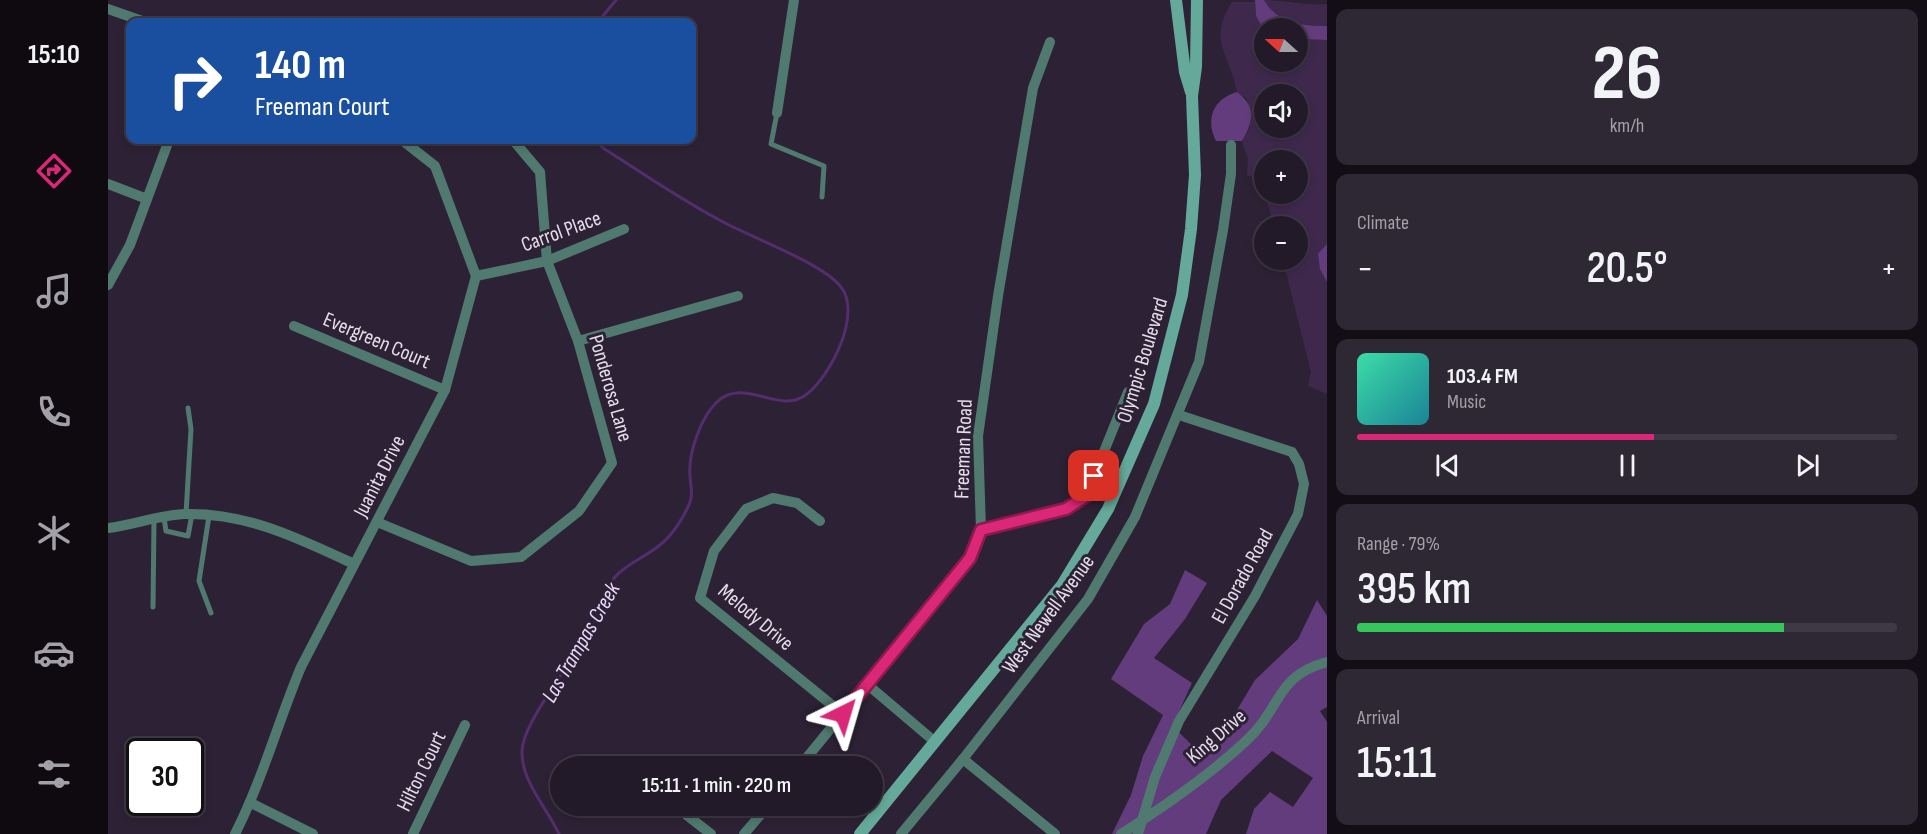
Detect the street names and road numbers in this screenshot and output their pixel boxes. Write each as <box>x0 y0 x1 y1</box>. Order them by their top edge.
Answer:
street label: Carrol Place <box>518 205 605 257</box>
street label: Olympic Boulevard <box>1112 295 1173 426</box>
street label: Evergreen Court <box>319 307 434 374</box>
street label: Ponderosa Lane <box>583 332 638 445</box>
street label: Freeman Road <box>949 399 978 499</box>
street label: Juanita Drive <box>348 431 411 522</box>
street label: El Dorado Road <box>1206 524 1279 628</box>
street label: West Newell Avenue <box>997 550 1100 679</box>
street label: Melody Drive <box>713 579 798 656</box>
street label: King Drive <box>1181 704 1251 769</box>
street label: Hilton Court <box>391 727 452 815</box>

